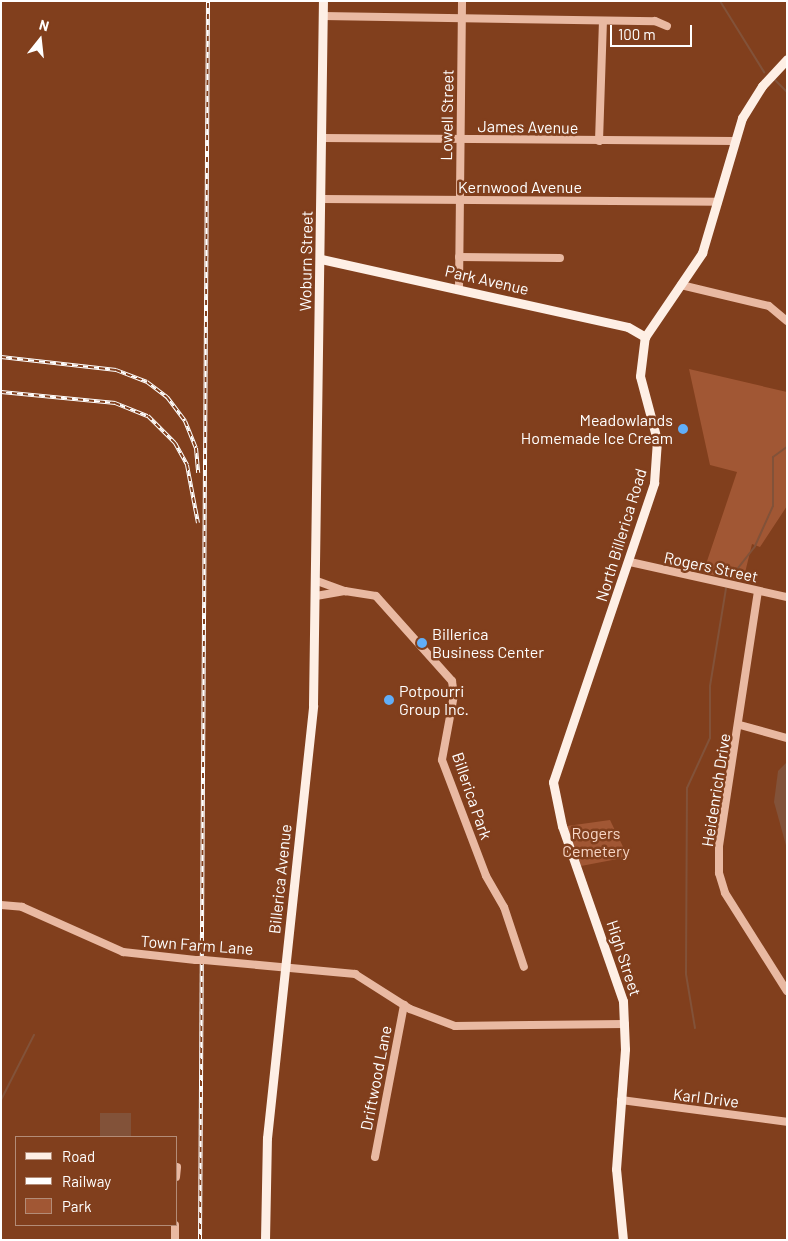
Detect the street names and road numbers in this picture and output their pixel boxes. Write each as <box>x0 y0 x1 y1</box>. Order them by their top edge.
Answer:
street label: Lowell Street <box>437 69 457 161</box>
street label: James Avenue <box>478 117 578 137</box>
street label: Kernwood Avenue <box>458 177 582 197</box>
street label: Woburn Street <box>296 211 316 311</box>
street label: Park Avenue <box>443 261 531 299</box>
street label: North Billerica Road <box>592 466 650 604</box>
street label: Rogers Street <box>662 548 760 586</box>
street label: Heidenrich Drive <box>698 732 734 848</box>
street label: Billerica Park <box>448 750 496 842</box>
street label: Billerica Avenue <box>265 823 295 935</box>
street label: High Street <box>603 918 645 998</box>
street label: Town Farm Lane <box>140 931 254 959</box>
street label: Driftwood Lane <box>356 1024 396 1132</box>
street label: Karl Drive <box>672 1084 740 1112</box>

